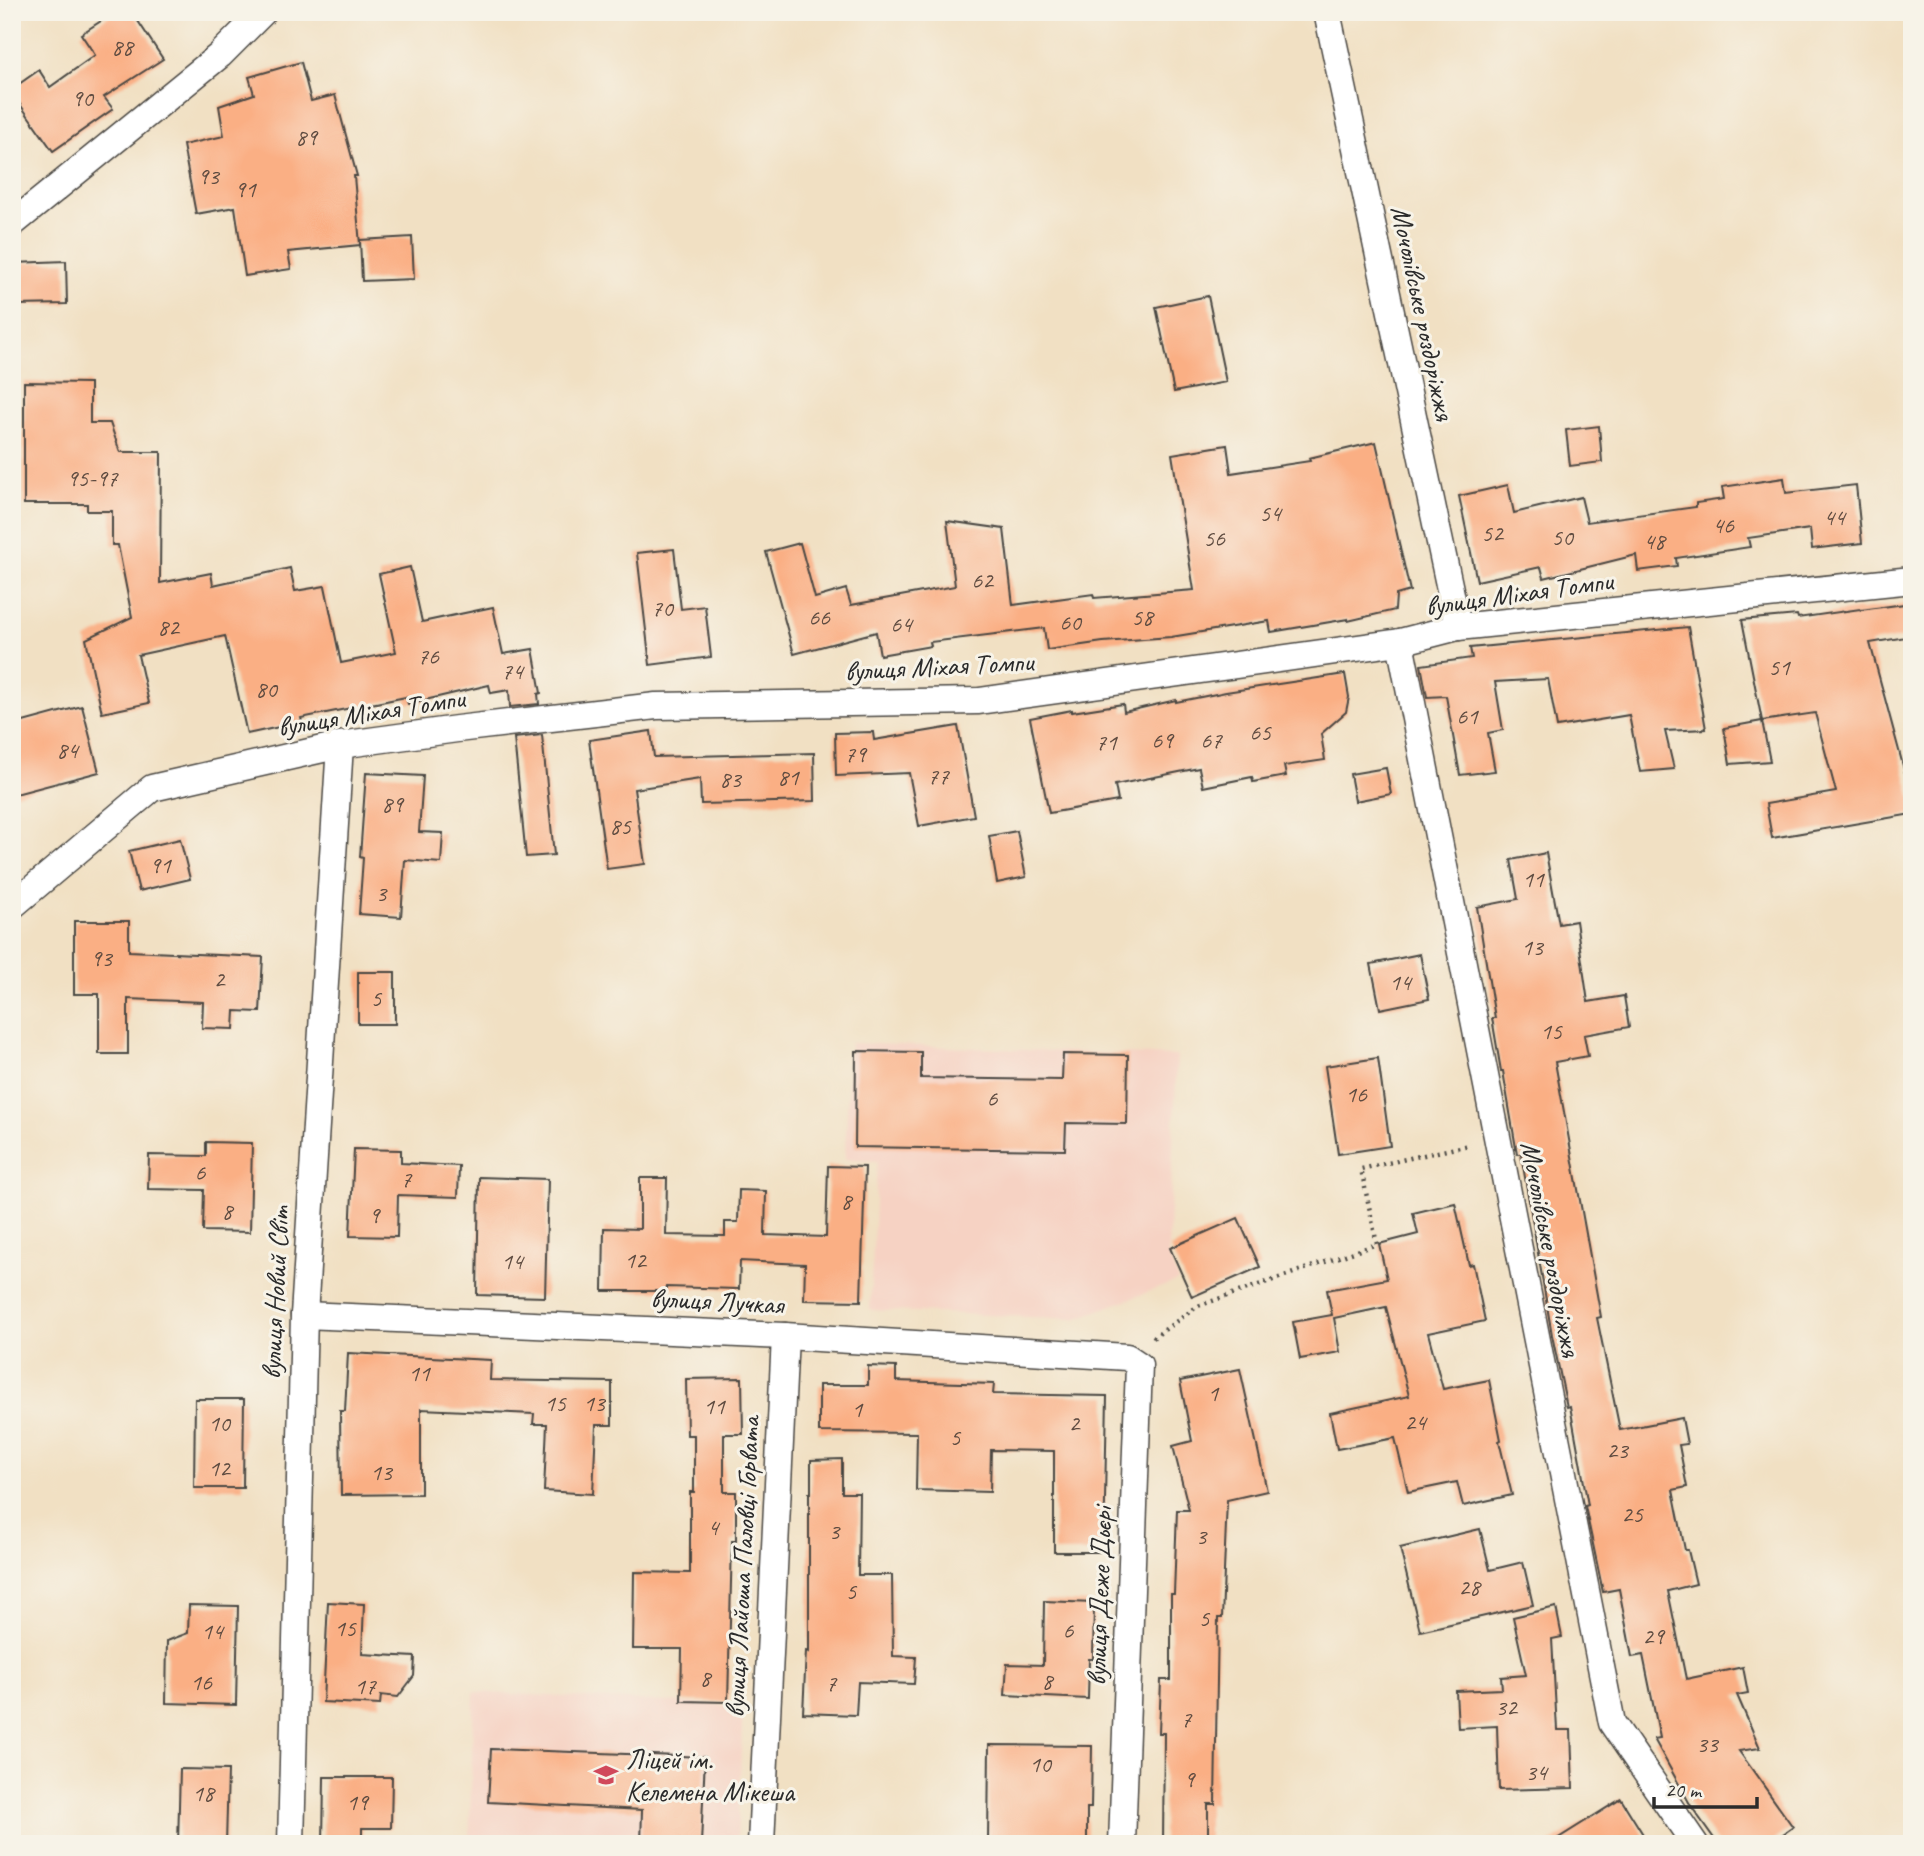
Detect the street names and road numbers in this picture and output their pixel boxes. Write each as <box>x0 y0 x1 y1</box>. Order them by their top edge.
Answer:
street label: Мочолівське роздоріжжя <box>1383 202 1463 424</box>
street label: вулиця Міхая Томпи <box>1423 562 1617 623</box>
street label: вулиця Міхая Томпи <box>844 643 1036 688</box>
street label: вулиця Міхая Томпи <box>275 680 469 744</box>
street label: Мочолівське роздоріжжя <box>1513 1138 1589 1360</box>
street label: вулиця Новий Світ <box>253 1204 297 1380</box>
street label: вулиця Лучкая <box>650 1280 787 1322</box>
street label: вулиця Лайоша Паловці Горвата <box>717 1413 767 1718</box>
street label: вулиця Деже Дьєрі <box>1078 1502 1120 1686</box>

